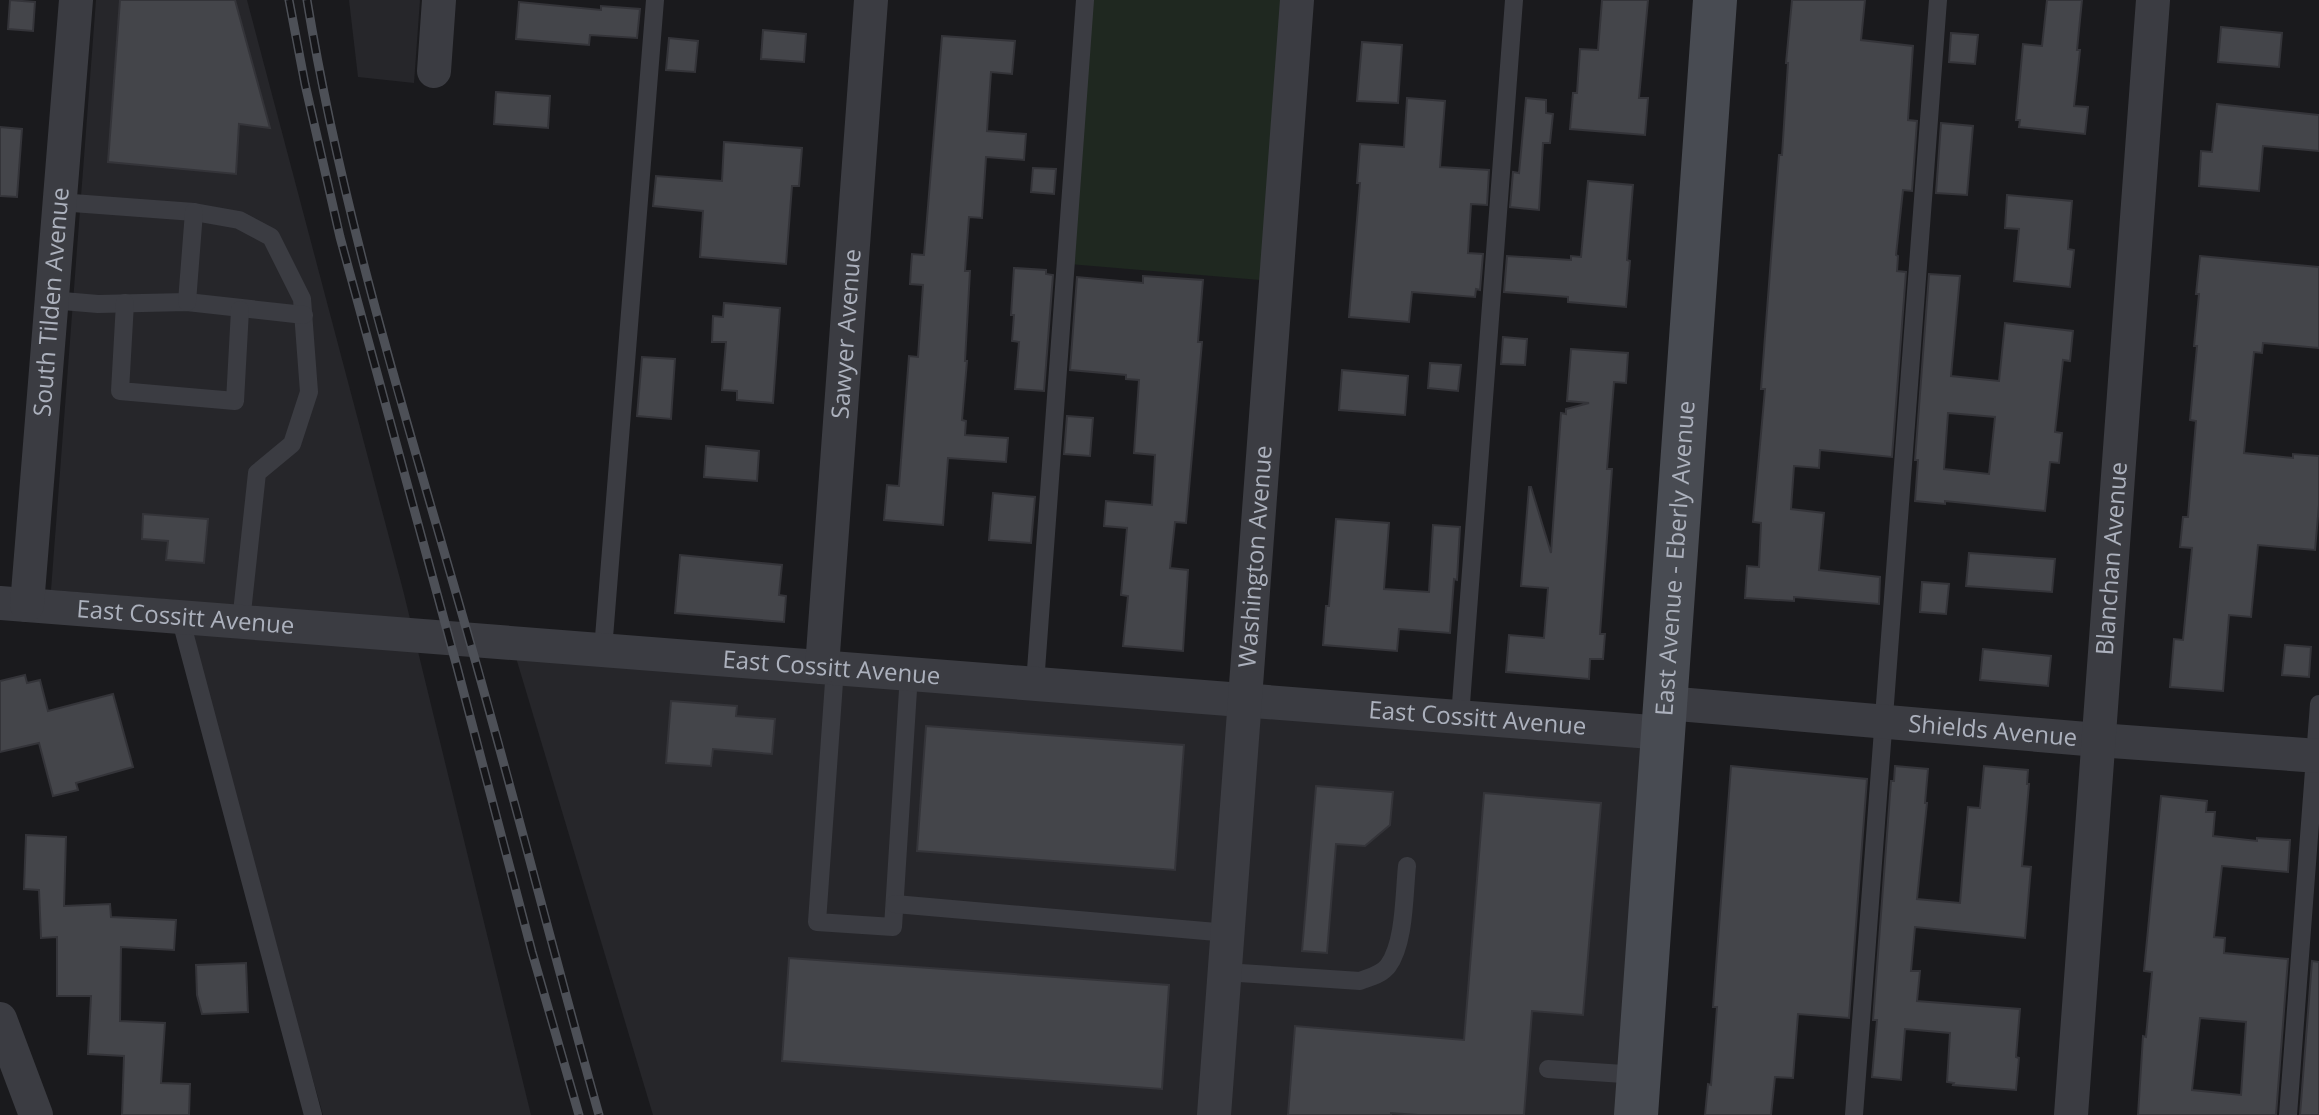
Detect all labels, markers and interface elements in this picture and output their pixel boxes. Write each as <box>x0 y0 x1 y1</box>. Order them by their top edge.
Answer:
street label: South Tilden Avenue <box>24 186 76 418</box>
street label: Sawyer Avenue <box>822 248 868 420</box>
street label: East Avenue - Eberly Avenue <box>1646 400 1702 717</box>
street label: Washington Avenue <box>1229 444 1279 669</box>
street label: Blanchan Avenue <box>2087 461 2134 656</box>
street label: East Cossitt Avenue <box>75 591 296 641</box>
street label: East Cossitt Avenue <box>721 642 942 691</box>
street label: East Cossitt Avenue <box>1367 692 1588 742</box>
street label: Shields Avenue <box>1907 706 2079 753</box>

